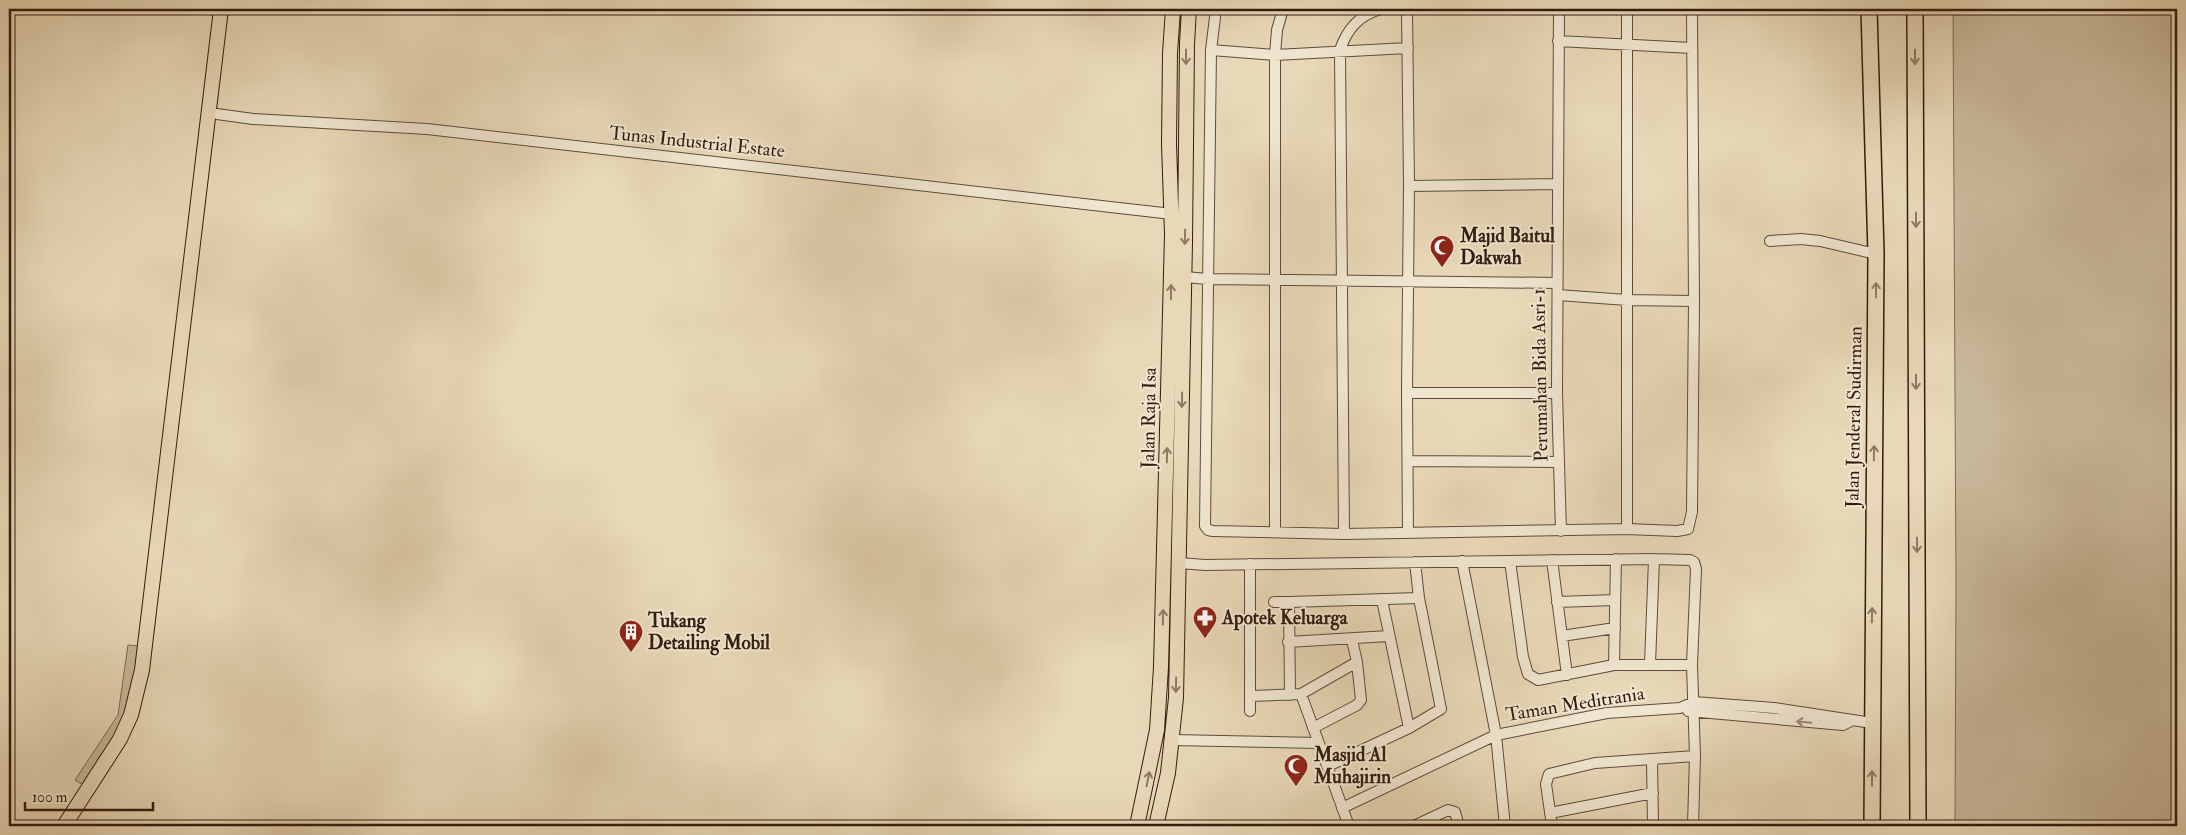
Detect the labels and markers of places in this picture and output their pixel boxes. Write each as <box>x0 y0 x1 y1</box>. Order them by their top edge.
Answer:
place label: Majid Baitul Dakwah <box>1459 224 1555 270</box>
mosque icon: Majid Baitul Dakwah <box>1429 234 1455 268</box>
pharmacy icon: Apotek Keluarga <box>1192 605 1218 639</box>
place label: Apotek Keluarga <box>1221 606 1349 631</box>
place label: Tukang Detailing Mobil <box>647 609 770 656</box>
building icon: Tukang Detailing Mobil <box>618 619 644 653</box>
place label: Masjid Al Muhajirin <box>1313 743 1391 789</box>
mosque icon: Masjid Al Muhajirin <box>1283 753 1309 787</box>

